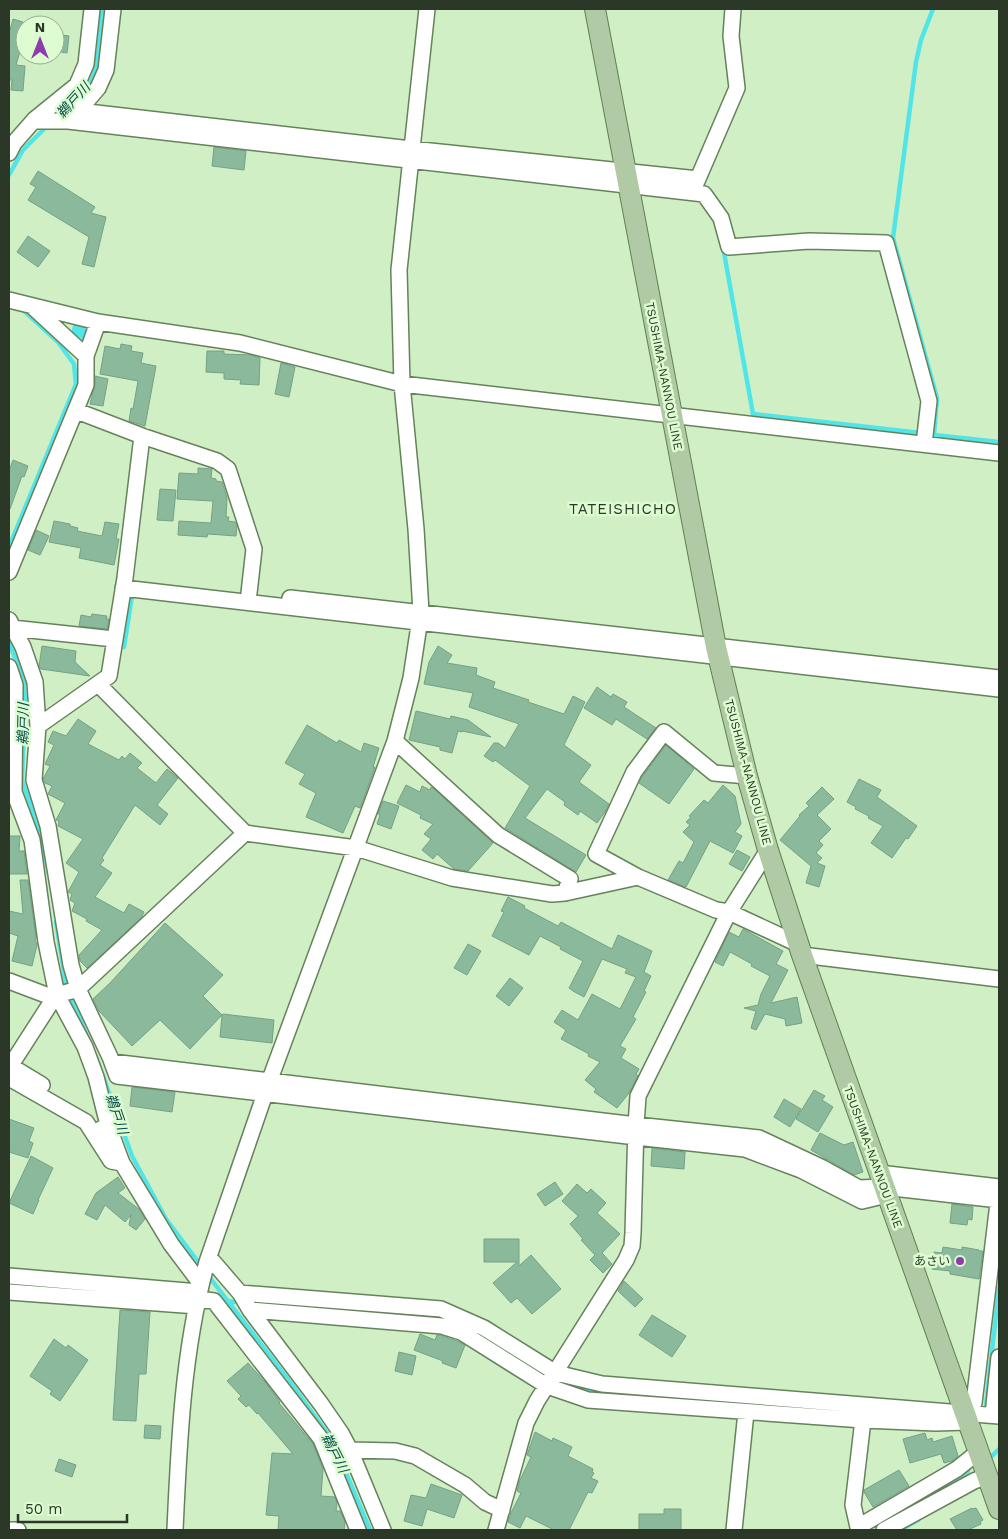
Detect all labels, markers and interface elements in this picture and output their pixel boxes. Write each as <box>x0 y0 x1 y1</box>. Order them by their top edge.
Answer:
north arrow <box>15 15 65 65</box>
text: N <box>35 19 45 35</box>
water label: 鵜戸川 <box>53 78 94 121</box>
street label: TSUSHIMA-NANNOU LINE <box>643 301 685 451</box>
district label: TATEISHICHO <box>569 500 677 518</box>
street label: TSUSHIMA-NANNOU LINE <box>722 698 774 847</box>
water label: 鵜戸川 <box>15 701 31 745</box>
street label: TSUSHIMA-NANNOU LINE <box>841 1084 905 1230</box>
water label: 鵜戸川 <box>103 1092 132 1138</box>
place label: あさい <box>914 1254 950 1268</box>
marker: あさい <box>954 1255 966 1267</box>
water label: 鵜戸川 <box>318 1431 353 1477</box>
scale bar <box>18 1492 126 1524</box>
text: 50 m <box>25 1500 62 1518</box>

